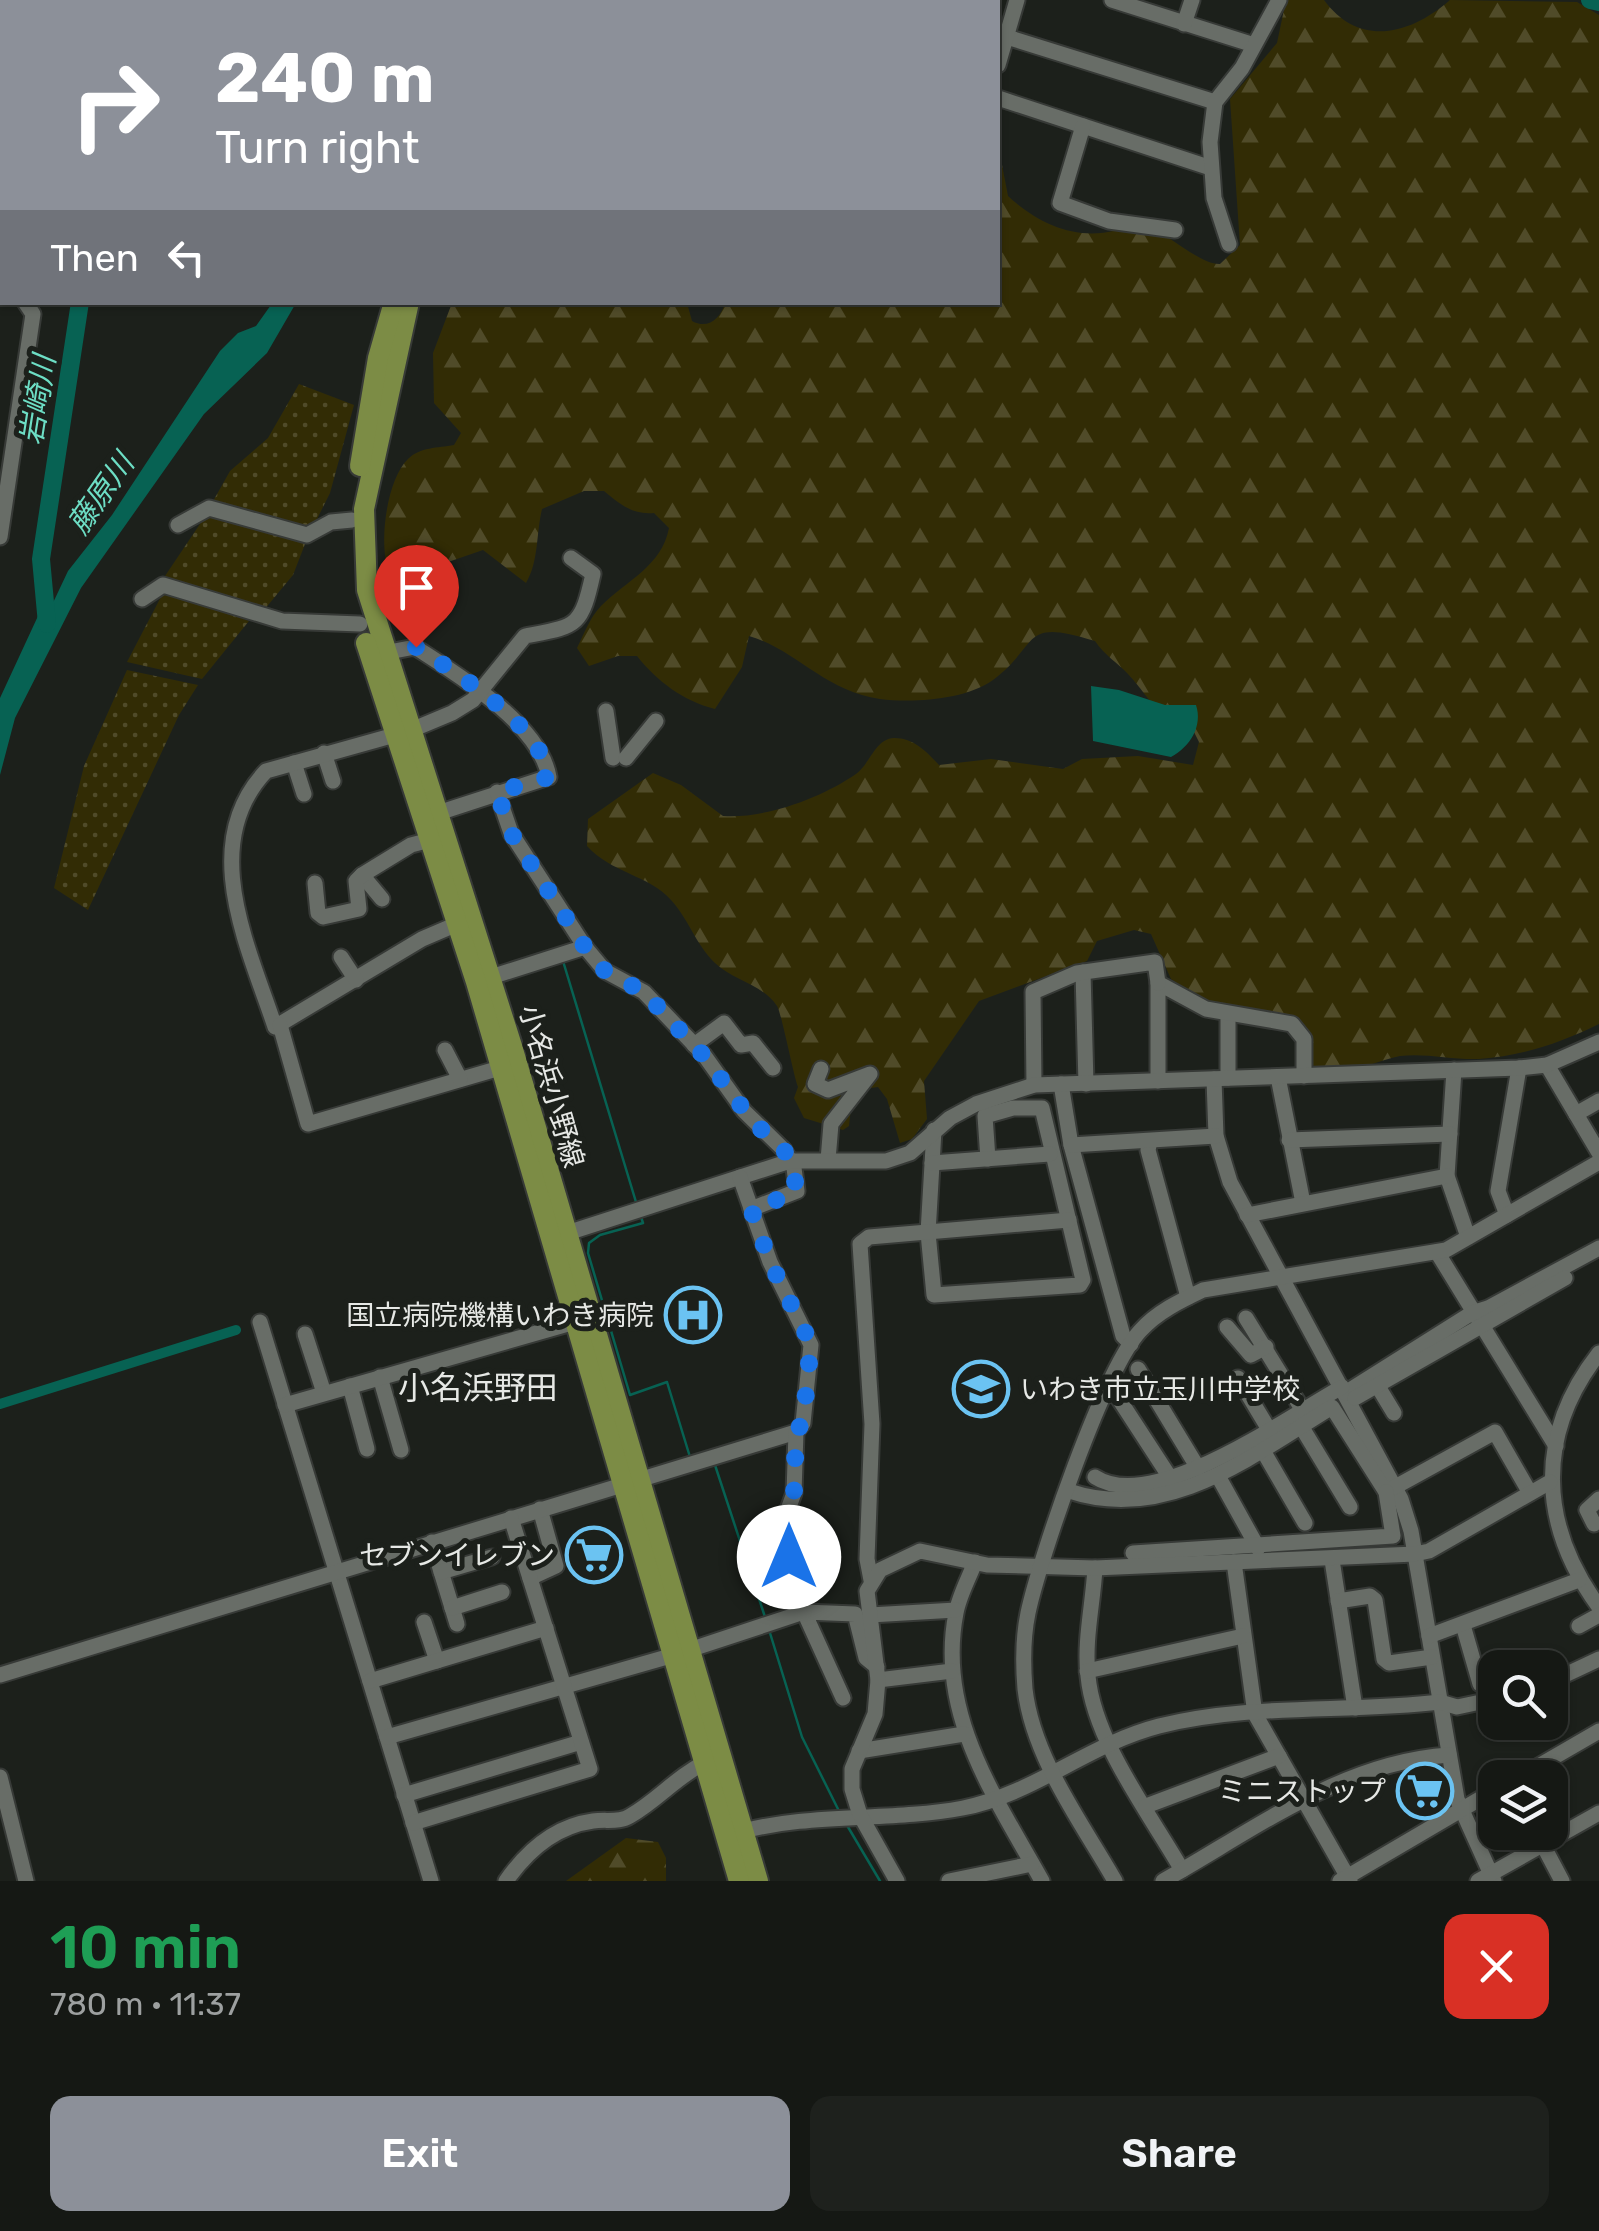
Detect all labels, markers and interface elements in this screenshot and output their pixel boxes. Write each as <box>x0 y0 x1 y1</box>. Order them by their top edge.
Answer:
text: 240 m <box>215 37 435 120</box>
icon: right <box>50 40 180 170</box>
text: Turn right <box>215 121 419 174</box>
icon: left <box>159 230 214 285</box>
text: Then <box>50 235 139 281</box>
water label: 岩崎川 <box>13 350 63 447</box>
water label: 藤原川 <box>60 444 143 541</box>
pin <box>374 545 459 648</box>
icon: arrive <box>389 560 444 615</box>
street label: 小名浜小野線 <box>513 1001 591 1171</box>
hospital icon: 国立病院機構いわき病院 <box>663 1285 723 1345</box>
place label: 国立病院機構いわき病院 <box>346 1299 654 1332</box>
school or university icon: いわき市立玉川中学校 <box>951 1359 1011 1419</box>
district label: 小名浜野田 <box>398 1369 558 1407</box>
place label: いわき市立玉川中学校 <box>1020 1373 1300 1406</box>
position arrow <box>737 1505 841 1609</box>
supermarket icon: セブンイレブン <box>564 1525 624 1585</box>
place label: セブンイレブン <box>359 1539 555 1572</box>
map controls <box>1478 1650 1568 1850</box>
button: search <box>1478 1650 1568 1740</box>
button: layers <box>1478 1760 1568 1850</box>
supermarket icon: ミニストップ <box>1395 1761 1455 1821</box>
place label: ミニストップ <box>1218 1775 1386 1808</box>
text: 10 min <box>50 1912 241 1983</box>
button: close <box>1444 1914 1549 2019</box>
text: 780 m · 11:37 <box>50 1985 241 2023</box>
button: Exit <box>50 2096 790 2211</box>
button: Share <box>810 2096 1549 2211</box>

